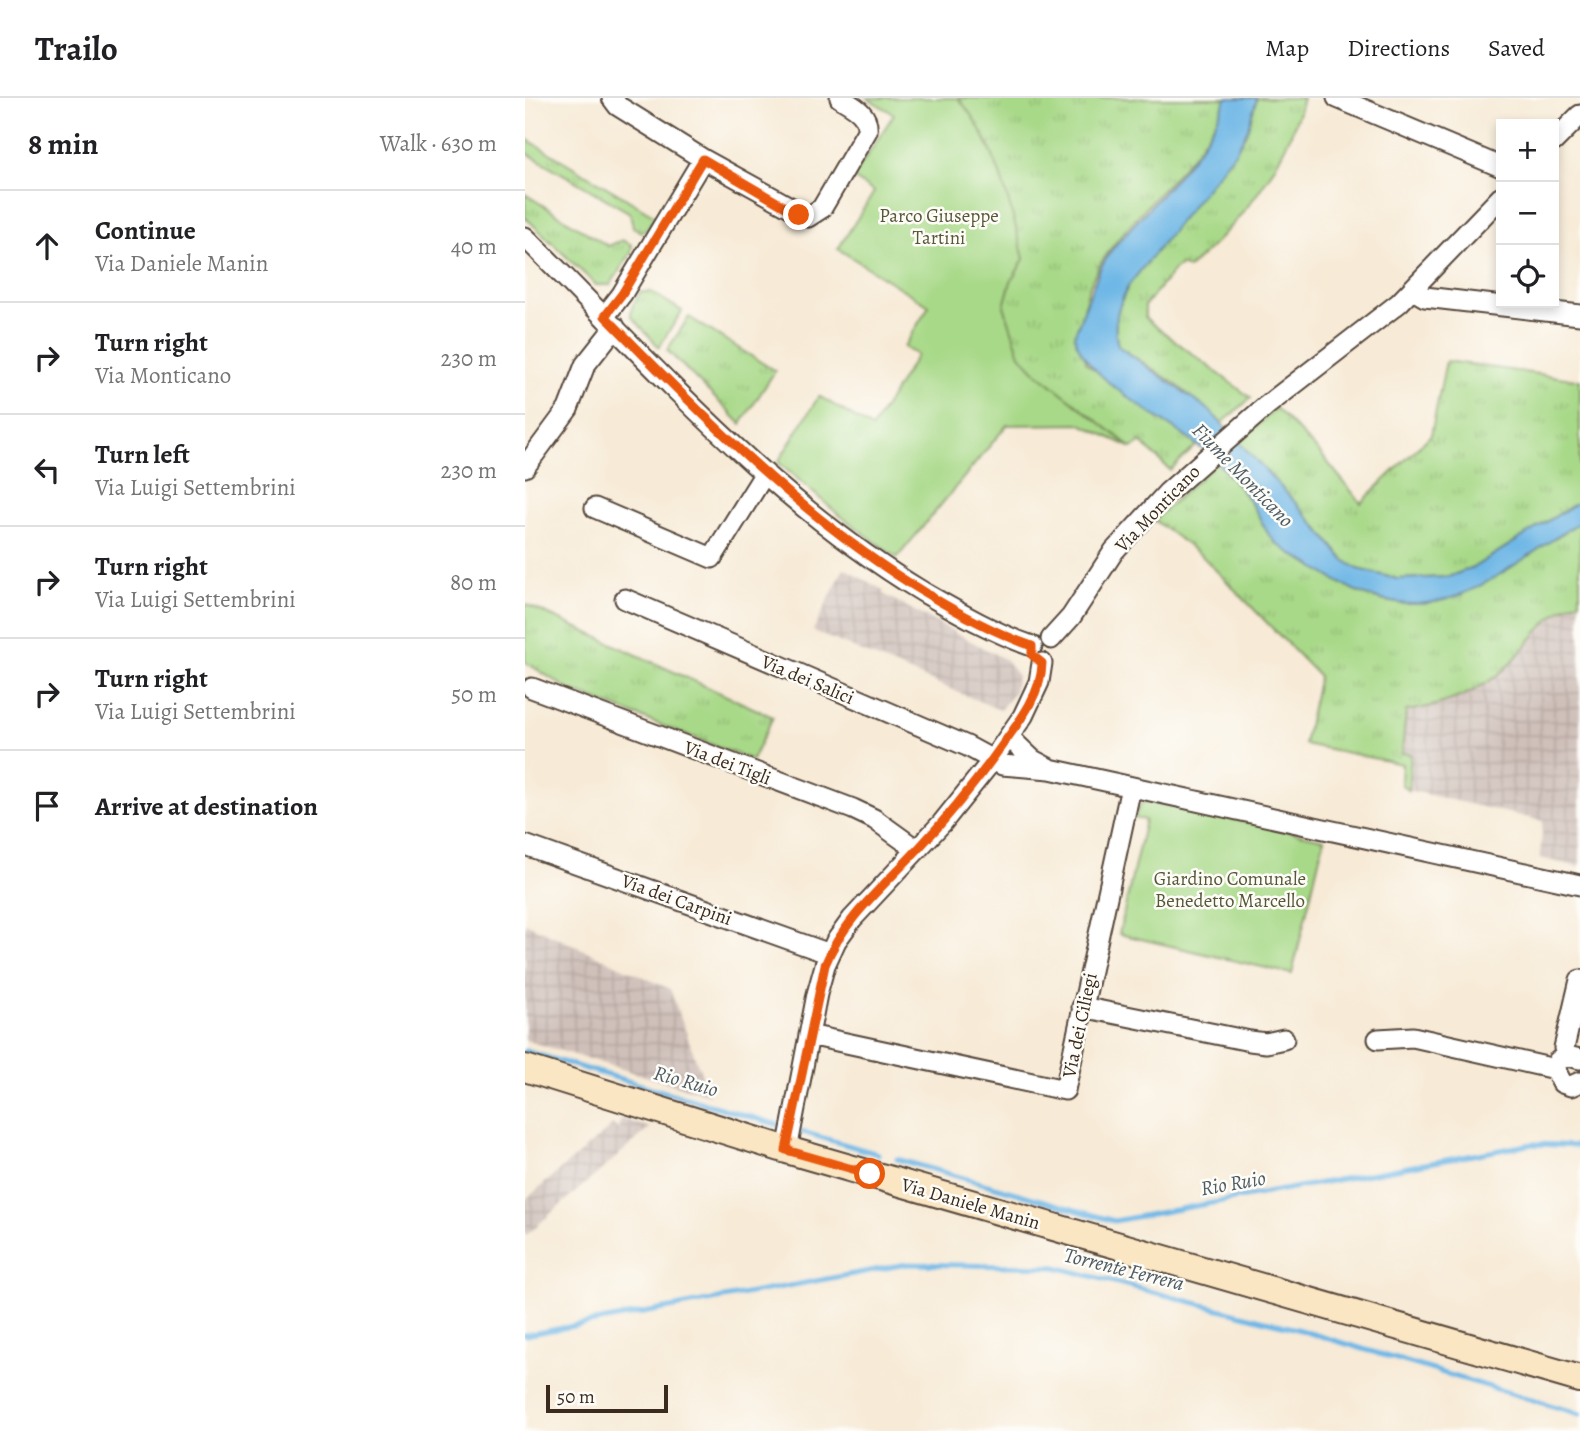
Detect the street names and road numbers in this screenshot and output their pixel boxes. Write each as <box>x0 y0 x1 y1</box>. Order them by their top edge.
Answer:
street label: Via Monticano <box>1109 459 1206 559</box>
street label: Via dei Salici <box>756 648 858 711</box>
street label: Via dei Tigli <box>679 734 775 791</box>
street label: Via dei Carpini <box>617 868 736 932</box>
street label: Via dei Ciliegi <box>1056 970 1104 1081</box>
street label: Via Daniele Manin <box>897 1171 1043 1236</box>

